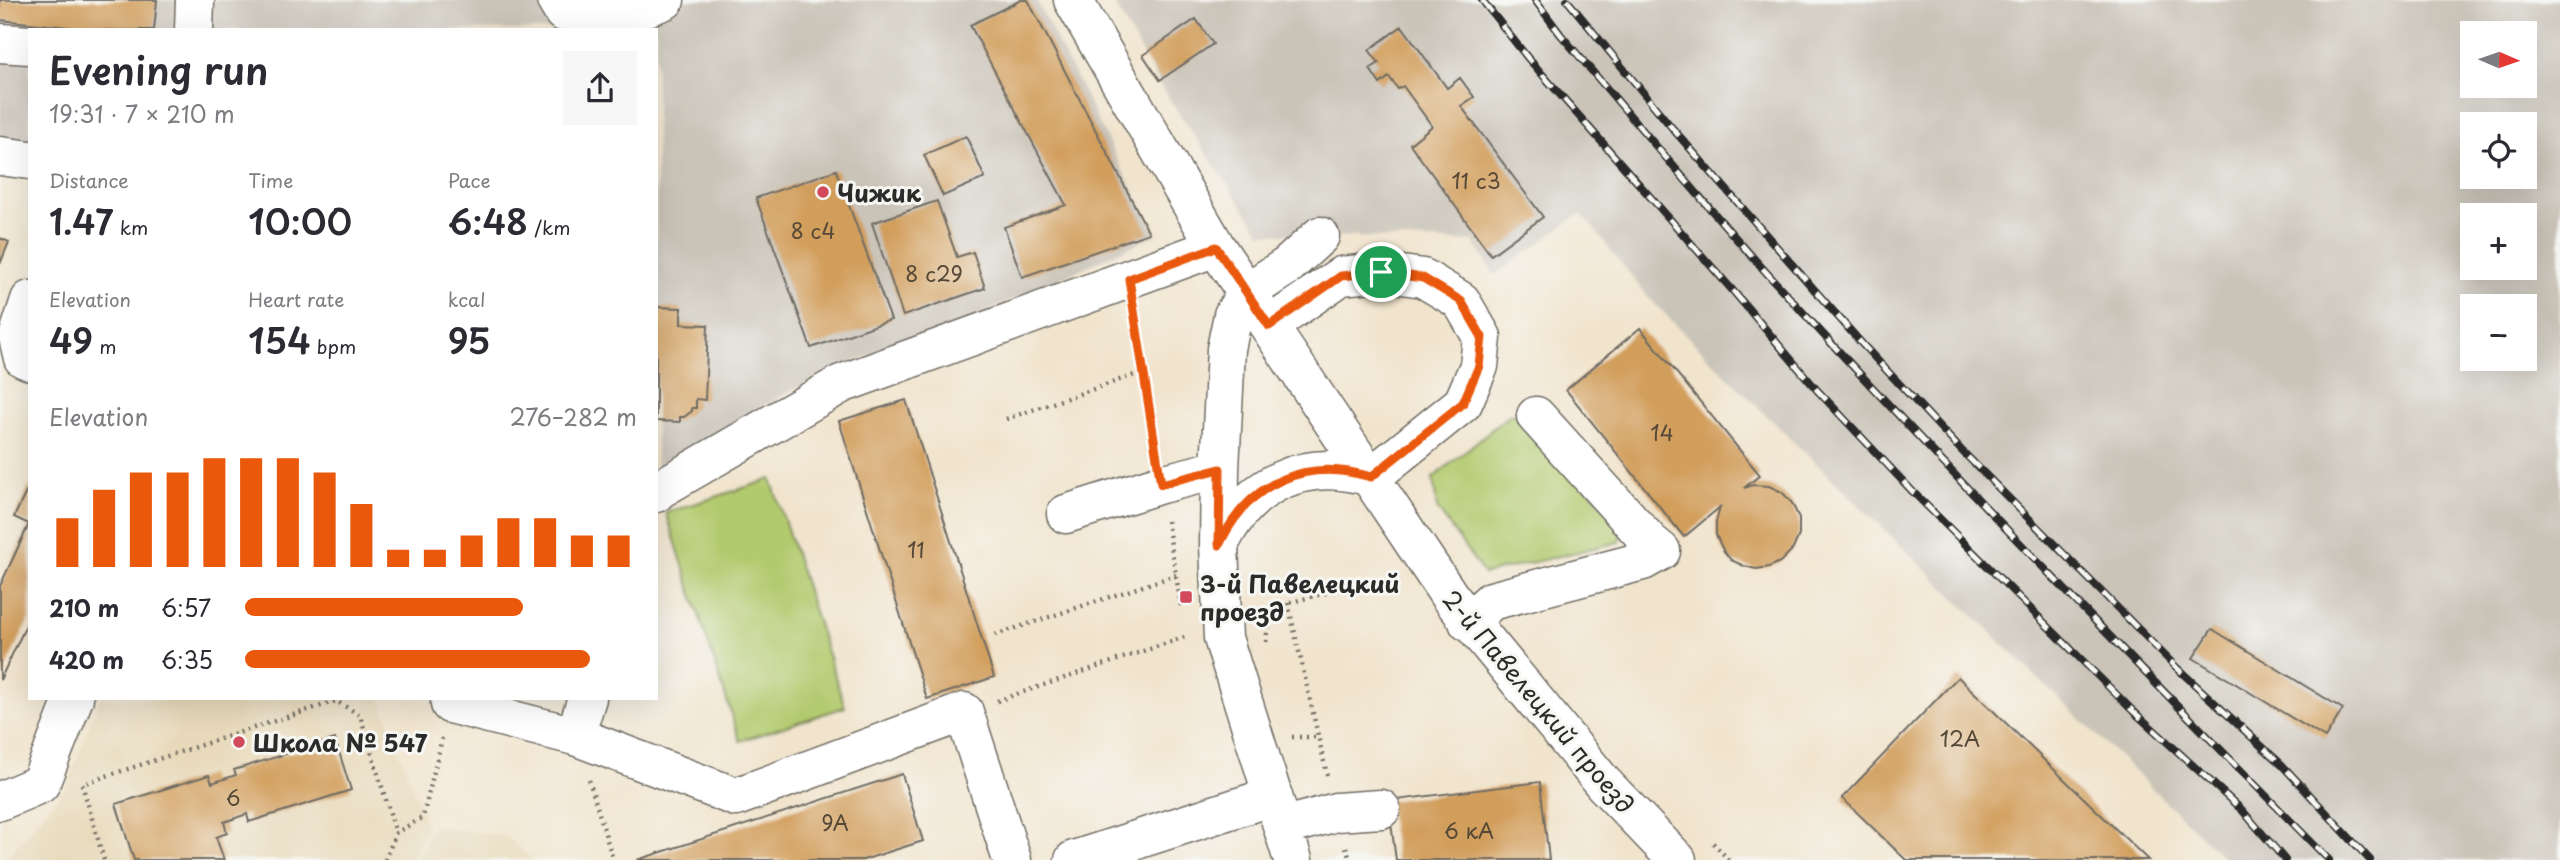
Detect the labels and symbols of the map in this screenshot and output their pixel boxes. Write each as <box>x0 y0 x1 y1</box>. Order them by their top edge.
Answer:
north arrow <box>2460 21 2538 98</box>
house number: 11 с3 <box>1451 164 1501 196</box>
place label: Чижик <box>837 174 922 210</box>
marker: Чижик <box>815 184 831 200</box>
house number: 8 с4 <box>791 214 835 246</box>
pin <box>1351 242 1411 302</box>
house number: 8 с29 <box>905 257 963 289</box>
house number: 14 <box>1650 416 1674 448</box>
house number: 11 <box>907 533 925 565</box>
place label: 3-й Павелецкий проезд <box>1200 565 1400 629</box>
street label: 2-й Павелецкий проезд <box>1435 581 1643 821</box>
marker: 3-й Павелецкий проезд <box>1178 589 1194 605</box>
house number: 12А <box>1940 722 1980 754</box>
place label: Школа № 547 <box>253 724 428 760</box>
marker: Школа № 547 <box>231 734 247 750</box>
house number: 6 <box>226 781 240 813</box>
house number: 9А <box>821 806 849 838</box>
house number: 6 кА <box>1444 814 1494 846</box>

